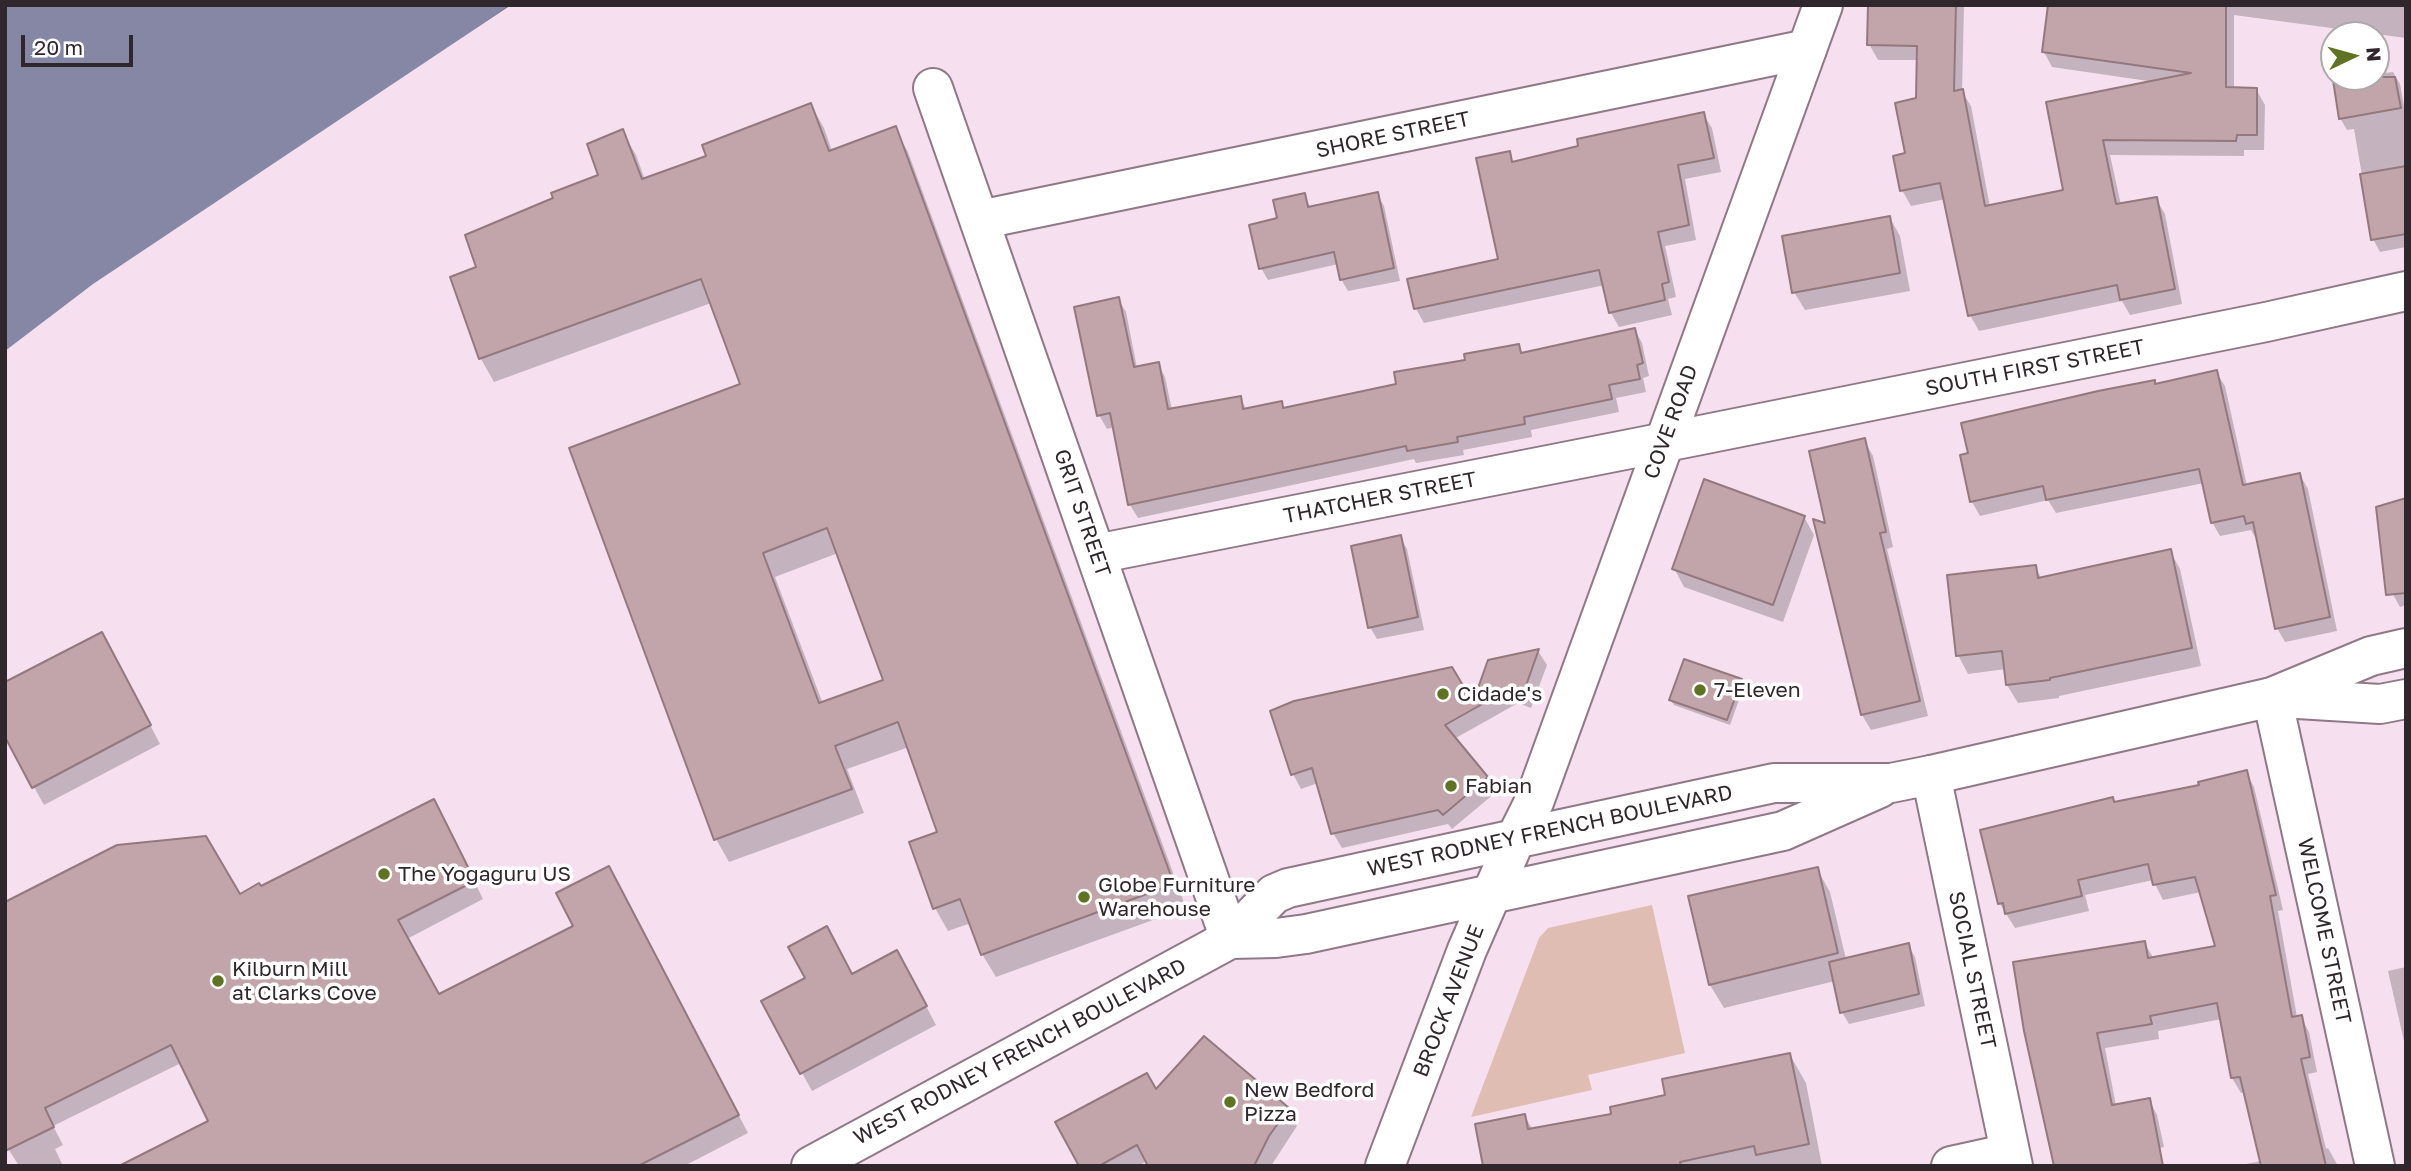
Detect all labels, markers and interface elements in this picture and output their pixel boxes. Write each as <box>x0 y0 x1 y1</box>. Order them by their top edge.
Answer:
scale bar <box>24 21 136 65</box>
north arrow <box>2320 21 2390 91</box>
text: 20 m <box>34 34 83 60</box>
text: N <box>2362 46 2387 62</box>
street label: SHORE STREET <box>1314 106 1472 164</box>
street label: SOUTH FIRST STREET <box>1923 334 2147 402</box>
street label: COVE ROAD <box>1639 361 1703 483</box>
street label: GRIT STREET <box>1048 446 1116 580</box>
street label: THATCHER STREET <box>1281 467 1479 529</box>
place label: 7-Eleven <box>1714 677 1801 703</box>
place label: Cidade's <box>1457 681 1542 707</box>
marker: 7-Eleven <box>1692 682 1708 698</box>
marker: Cidade's <box>1435 686 1451 702</box>
place label: Fabian <box>1465 773 1532 799</box>
marker: Fabian <box>1443 778 1459 794</box>
street label: WEST RODNEY FRENCH BOULEVARD <box>1365 780 1735 882</box>
street label: WELCOME STREET <box>2292 836 2356 1026</box>
place label: The Yogaguru US <box>398 861 571 887</box>
marker: The Yogaguru US <box>376 866 392 882</box>
place label: Globe Furniture Warehouse <box>1098 872 1255 922</box>
marker: Globe Furniture Warehouse <box>1076 889 1092 905</box>
street label: SOCIAL STREET <box>1943 889 2001 1051</box>
street label: BROCK AVENUE <box>1408 921 1490 1081</box>
street label: WEST RODNEY FRENCH BOULEVARD <box>850 953 1190 1151</box>
place label: Kilburn Mill at Clarks Cove <box>232 956 377 1006</box>
marker: Kilburn Mill at Clarks Cove <box>210 973 226 989</box>
place label: New Bedford Pizza <box>1244 1077 1374 1127</box>
marker: New Bedford Pizza <box>1222 1094 1238 1110</box>

